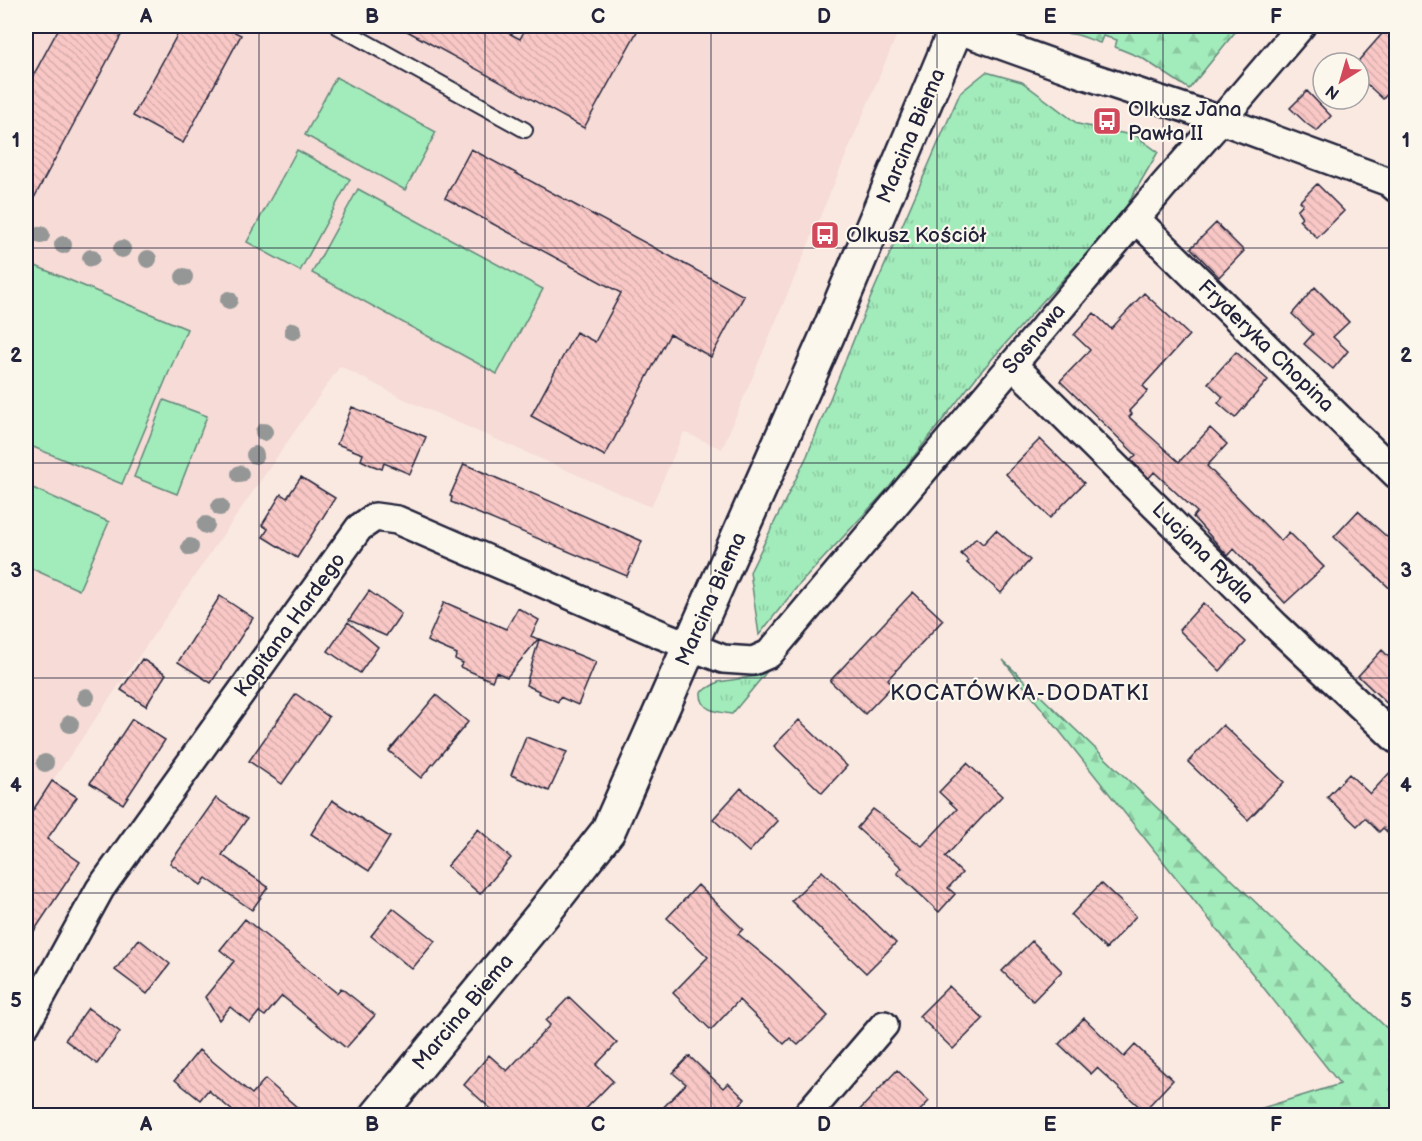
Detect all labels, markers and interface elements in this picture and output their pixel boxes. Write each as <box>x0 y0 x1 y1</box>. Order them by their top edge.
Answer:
text: A <box>139 5 153 29</box>
text: B <box>365 5 379 29</box>
text: C <box>591 5 605 29</box>
text: D <box>817 5 831 29</box>
text: E <box>1044 5 1057 29</box>
text: F <box>1270 5 1282 29</box>
north arrow <box>1311 51 1371 111</box>
street label: Marcina Biema <box>871 65 951 207</box>
text: N <box>1322 81 1343 103</box>
place label: Olkusz Jana Pawła II <box>1128 97 1242 146</box>
bus stop icon: Olkusz Jana Pawła II <box>1091 105 1123 137</box>
text: 1 <box>12 129 20 153</box>
text: 1 <box>1402 129 1410 153</box>
bus stop icon: Olkusz Kościół <box>809 219 841 251</box>
place label: Olkusz Kościół <box>846 223 987 248</box>
street label: Fryderyka Chopina <box>1193 275 1339 417</box>
street label: Sosnowa <box>997 299 1071 379</box>
text: 2 <box>10 344 22 368</box>
text: 2 <box>1400 344 1412 368</box>
street label: Lucjana Rydla <box>1147 497 1259 609</box>
street label: Marcina Biema <box>670 528 752 670</box>
street label: Kapitana Hardego <box>229 548 351 702</box>
text: 3 <box>10 559 22 583</box>
text: 3 <box>1400 559 1412 583</box>
district label: KOCATÓWKA-DODATKI <box>890 679 1150 707</box>
text: 4 <box>10 774 22 798</box>
text: 4 <box>1400 774 1412 798</box>
street label: Marcina Biema <box>407 949 519 1075</box>
text: 5 <box>10 989 22 1013</box>
text: 5 <box>1400 989 1412 1013</box>
text: A <box>139 1113 153 1137</box>
text: B <box>365 1113 379 1137</box>
text: C <box>591 1113 605 1137</box>
text: D <box>817 1113 831 1137</box>
text: E <box>1044 1113 1057 1137</box>
text: F <box>1270 1113 1282 1137</box>

